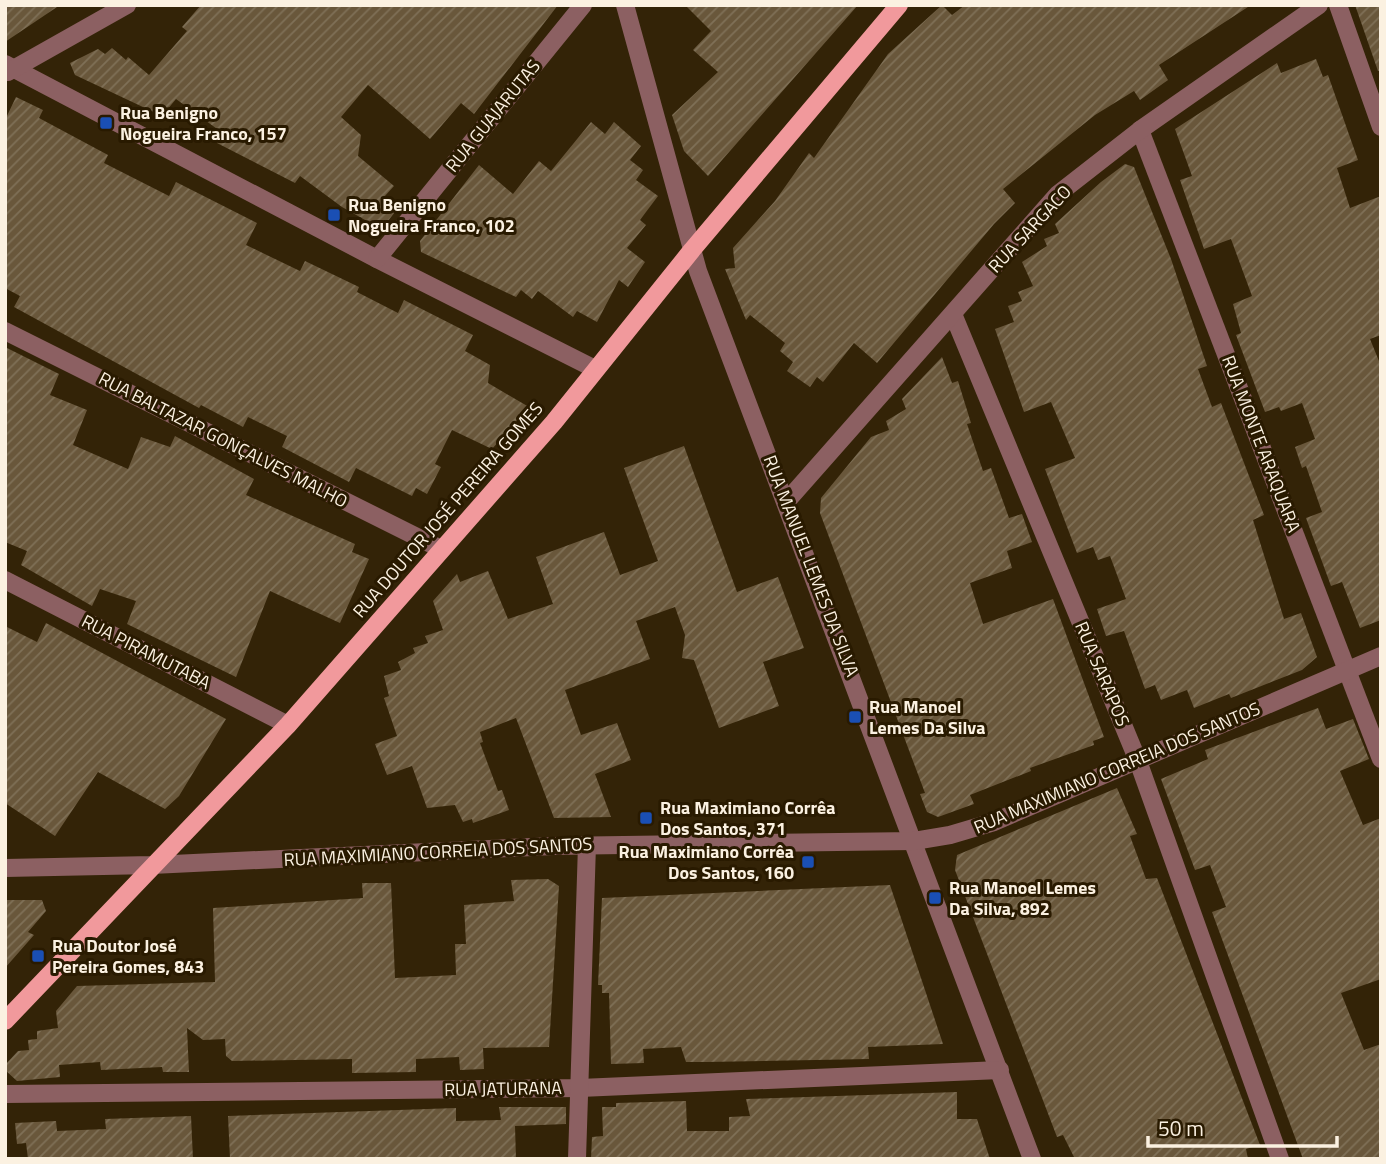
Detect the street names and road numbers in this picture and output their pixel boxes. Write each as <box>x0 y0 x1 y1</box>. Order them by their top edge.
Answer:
street label: RUA GUAJARUTAS <box>439 54 547 178</box>
street label: RUA SARGACO <box>982 179 1078 279</box>
street label: RUA MONTE ARAQUARA <box>1215 351 1308 537</box>
street label: RUA BALTAZAR GONÇALVES MALHO <box>94 365 352 514</box>
street label: RUA DOUTOR JOSÉ PEREIRA GOMES <box>346 396 549 624</box>
street label: RUA MANUEL LEMES DA SILVA <box>757 451 866 681</box>
street label: RUA PIRAMUTABA <box>77 607 216 696</box>
street label: RUA SARAPOS <box>1068 617 1137 730</box>
street label: RUA MAXIMIANO CORREIA DOS SANTOS <box>969 695 1264 840</box>
street label: RUA MAXIMIANO CORREIA DOS SANTOS <box>283 830 593 873</box>
street label: RUA JATURANA <box>444 1074 562 1103</box>

